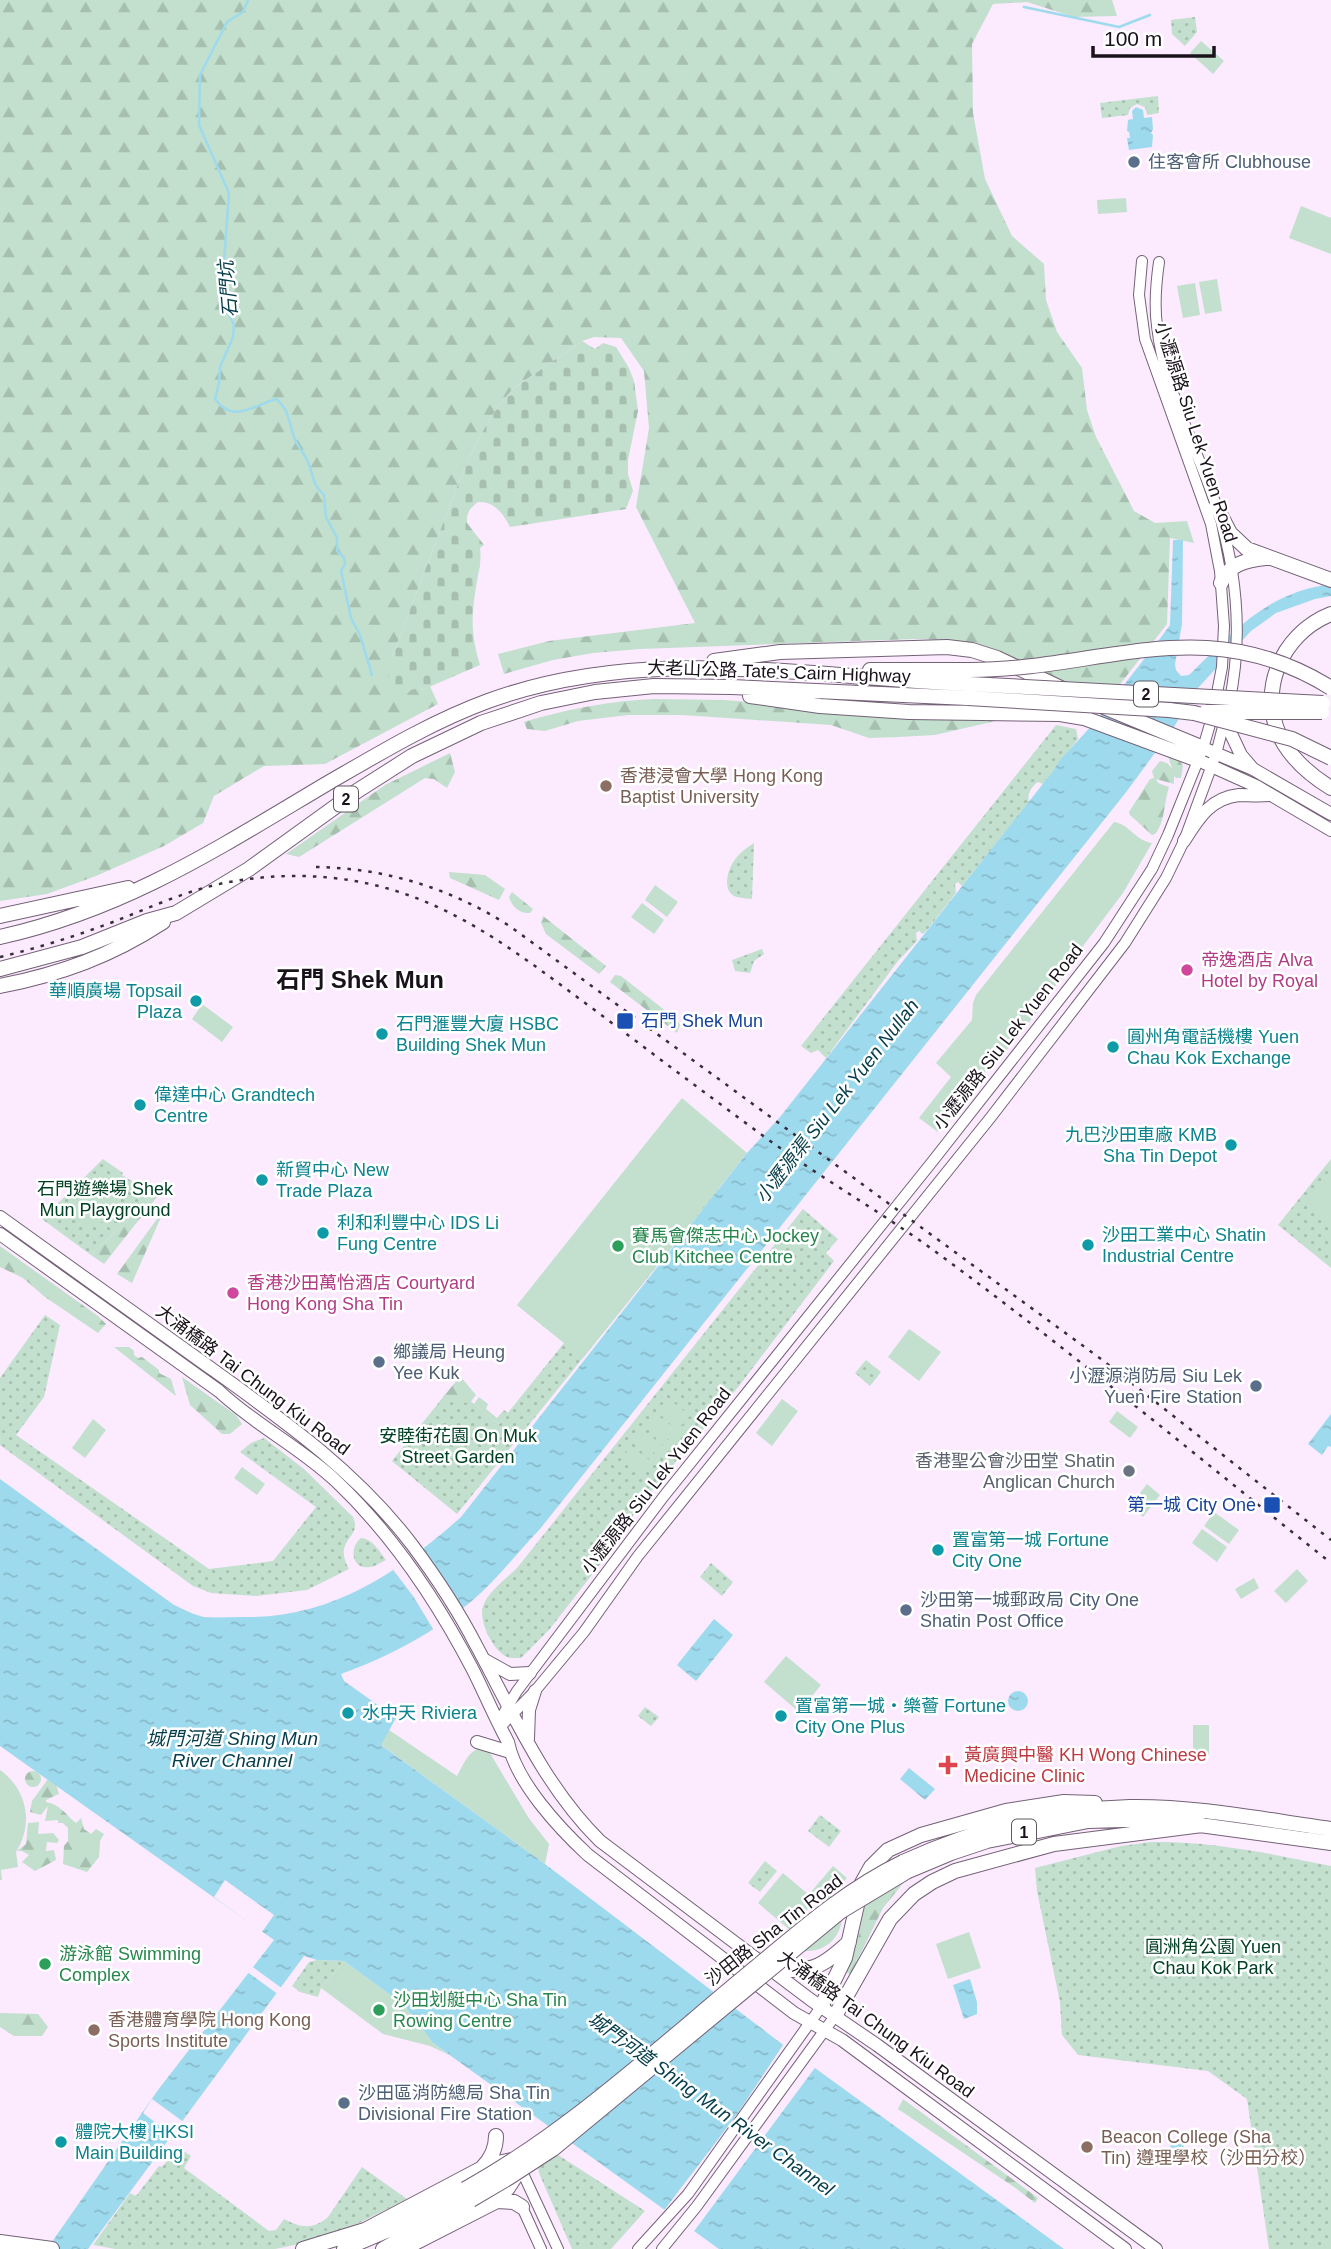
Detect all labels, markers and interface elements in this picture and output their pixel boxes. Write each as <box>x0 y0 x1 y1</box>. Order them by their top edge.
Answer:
scale bar <box>1093 14 1214 58</box>
text: 100 m <box>1104 27 1162 50</box>
place label: 住客會所 Clubhouse <box>1148 152 1311 172</box>
marker: 住客會所 Clubhouse <box>1126 154 1142 170</box>
water label: 石門坑 <box>215 257 241 318</box>
street label: 小瀝源路 Siu Lek Yuen Road <box>1151 319 1241 545</box>
street label: 大老山公路 Tate's Cairn Highway <box>647 657 911 687</box>
road number: 2 <box>1134 681 1158 706</box>
place label: 香港浸會大學 Hong Kong Baptist University <box>620 766 823 807</box>
marker: 香港浸會大學 Hong Kong Baptist University <box>598 778 614 794</box>
road number: 2 <box>334 786 358 812</box>
street label: 小瀝源路 Siu Lek Yuen Road <box>929 940 1087 1134</box>
place label: 帝逸酒店 Alva Hotel by Royal <box>1201 950 1318 991</box>
marker: 帝逸酒店 Alva Hotel by Royal <box>1179 962 1195 978</box>
district label: 石門 Shek Mun <box>276 966 444 993</box>
place label: 華順廣場 Topsail Plaza <box>49 981 183 1022</box>
marker: 華順廣場 Topsail Plaza <box>188 993 204 1009</box>
water label: 小瀝源渠 Siu Lek Yuen Nullah <box>751 995 923 1207</box>
marker: 石門 Shek Mun <box>615 1011 635 1031</box>
place label: 石門 Shek Mun <box>641 1011 763 1031</box>
place label: 石門滙豐大廈 HSBC Building Shek Mun <box>396 1014 559 1055</box>
marker: 石門滙豐大廈 HSBC Building Shek Mun <box>374 1026 390 1042</box>
place label: 圓州角電話機樓 Yuen Chau Kok Exchange <box>1127 1027 1299 1068</box>
marker: 圓州角電話機樓 Yuen Chau Kok Exchange <box>1105 1039 1121 1055</box>
place label: 偉達中心 Grandtech Centre <box>154 1085 315 1126</box>
marker: 偉達中心 Grandtech Centre <box>132 1097 148 1113</box>
place label: 九巴沙田車廠 KMB Sha Tin Depot <box>1065 1125 1217 1166</box>
marker: 九巴沙田車廠 KMB Sha Tin Depot <box>1223 1137 1239 1153</box>
place label: 新貿中心 New Trade Plaza <box>276 1160 390 1201</box>
marker: 新貿中心 New Trade Plaza <box>254 1172 270 1188</box>
park label: 石門遊樂場 Shek Mun Playground <box>37 1179 174 1220</box>
place label: 利和利豐中心 IDS Li Fung Centre <box>337 1213 499 1254</box>
marker: 利和利豐中心 IDS Li Fung Centre <box>315 1225 331 1241</box>
place label: 沙田工業中心 Shatin Industrial Centre <box>1102 1225 1266 1266</box>
place label: 賽馬會傑志中心 Jockey Club Kitchee Centre <box>632 1226 819 1267</box>
marker: 沙田工業中心 Shatin Industrial Centre <box>1080 1237 1096 1253</box>
marker: 賽馬會傑志中心 Jockey Club Kitchee Centre <box>610 1238 626 1254</box>
place label: 香港沙田萬怡酒店 Courtyard Hong Kong Sha Tin <box>247 1273 475 1314</box>
marker: 香港沙田萬怡酒店 Courtyard Hong Kong Sha Tin <box>225 1285 241 1301</box>
street label: 大涌橋路 Tai Chung Kiu Road <box>152 1301 354 1459</box>
place label: 鄉議局 Heung Yee Kuk <box>393 1342 505 1383</box>
marker: 鄉議局 Heung Yee Kuk <box>371 1354 387 1370</box>
place label: 小瀝源消防局 Siu Lek Yuen Fire Station <box>1069 1366 1243 1407</box>
marker: 小瀝源消防局 Siu Lek Yuen Fire Station <box>1248 1378 1264 1394</box>
street label: 小瀝源路 Siu Lek Yuen Road <box>577 1384 735 1578</box>
park label: 安睦街花園 On Muk Street Garden <box>379 1426 538 1467</box>
place label: 香港聖公會沙田堂 Shatin Anglican Church <box>915 1451 1115 1492</box>
marker: 香港聖公會沙田堂 Shatin Anglican Church <box>1121 1463 1137 1479</box>
place label: 第一城 City One <box>1127 1495 1256 1515</box>
marker: 第一城 City One <box>1262 1495 1282 1515</box>
place label: 置富第一城 Fortune City One <box>952 1530 1109 1571</box>
marker: 置富第一城 Fortune City One <box>930 1542 946 1558</box>
place label: 沙田第一城郵政局 City One Shatin Post Office <box>920 1590 1139 1631</box>
marker: 沙田第一城郵政局 City One Shatin Post Office <box>898 1602 914 1618</box>
place label: 置富第一城‧樂薈 Fortune City One Plus <box>795 1696 1006 1737</box>
place label: 水中天 Riviera <box>362 1703 478 1723</box>
marker: 水中天 Riviera <box>340 1705 356 1721</box>
marker: 置富第一城‧樂薈 Fortune City One Plus <box>773 1708 789 1724</box>
water label: 城門河道 Shing Mun River Channel <box>146 1728 318 1771</box>
place label: 黃廣興中醫 KH Wong Chinese Medicine Clinic <box>964 1745 1207 1786</box>
marker: 黃廣興中醫 KH Wong Chinese Medicine Clinic <box>938 1755 958 1775</box>
road number: 1 <box>1012 1820 1036 1844</box>
street label: 沙田路 Sha Tin Road <box>702 1870 846 1990</box>
park label: 圓洲角公園 Yuen Chau Kok Park <box>1145 1937 1281 1978</box>
place label: 游泳館 Swimming Complex <box>59 1944 201 1985</box>
street label: 大涌橋路 Tai Chung Kiu Road <box>774 1946 978 2102</box>
marker: 游泳館 Swimming Complex <box>37 1956 53 1972</box>
place label: 沙田划艇中心 Sha Tin Rowing Centre <box>393 1990 567 2031</box>
marker: 沙田划艇中心 Sha Tin Rowing Centre <box>371 2002 387 2018</box>
water label: 城門河道 Shing Mun River Channel <box>584 2008 838 2200</box>
place label: 香港體育學院 Hong Kong Sports Institute <box>108 2010 311 2051</box>
marker: 香港體育學院 Hong Kong Sports Institute <box>86 2022 102 2038</box>
place label: 沙田區消防總局 Sha Tin Divisional Fire Station <box>358 2083 550 2124</box>
marker: 沙田區消防總局 Sha Tin Divisional Fire Station <box>336 2095 352 2111</box>
place label: 體院大樓 HKSI Main Building <box>75 2122 194 2163</box>
place label: Beacon College (Sha Tin) 遵理學校（沙田分校） <box>1101 2127 1316 2168</box>
marker: 體院大樓 HKSI Main Building <box>53 2134 69 2150</box>
marker: Beacon College (Sha Tin) 遵理學校（沙田分校） <box>1079 2139 1095 2155</box>

